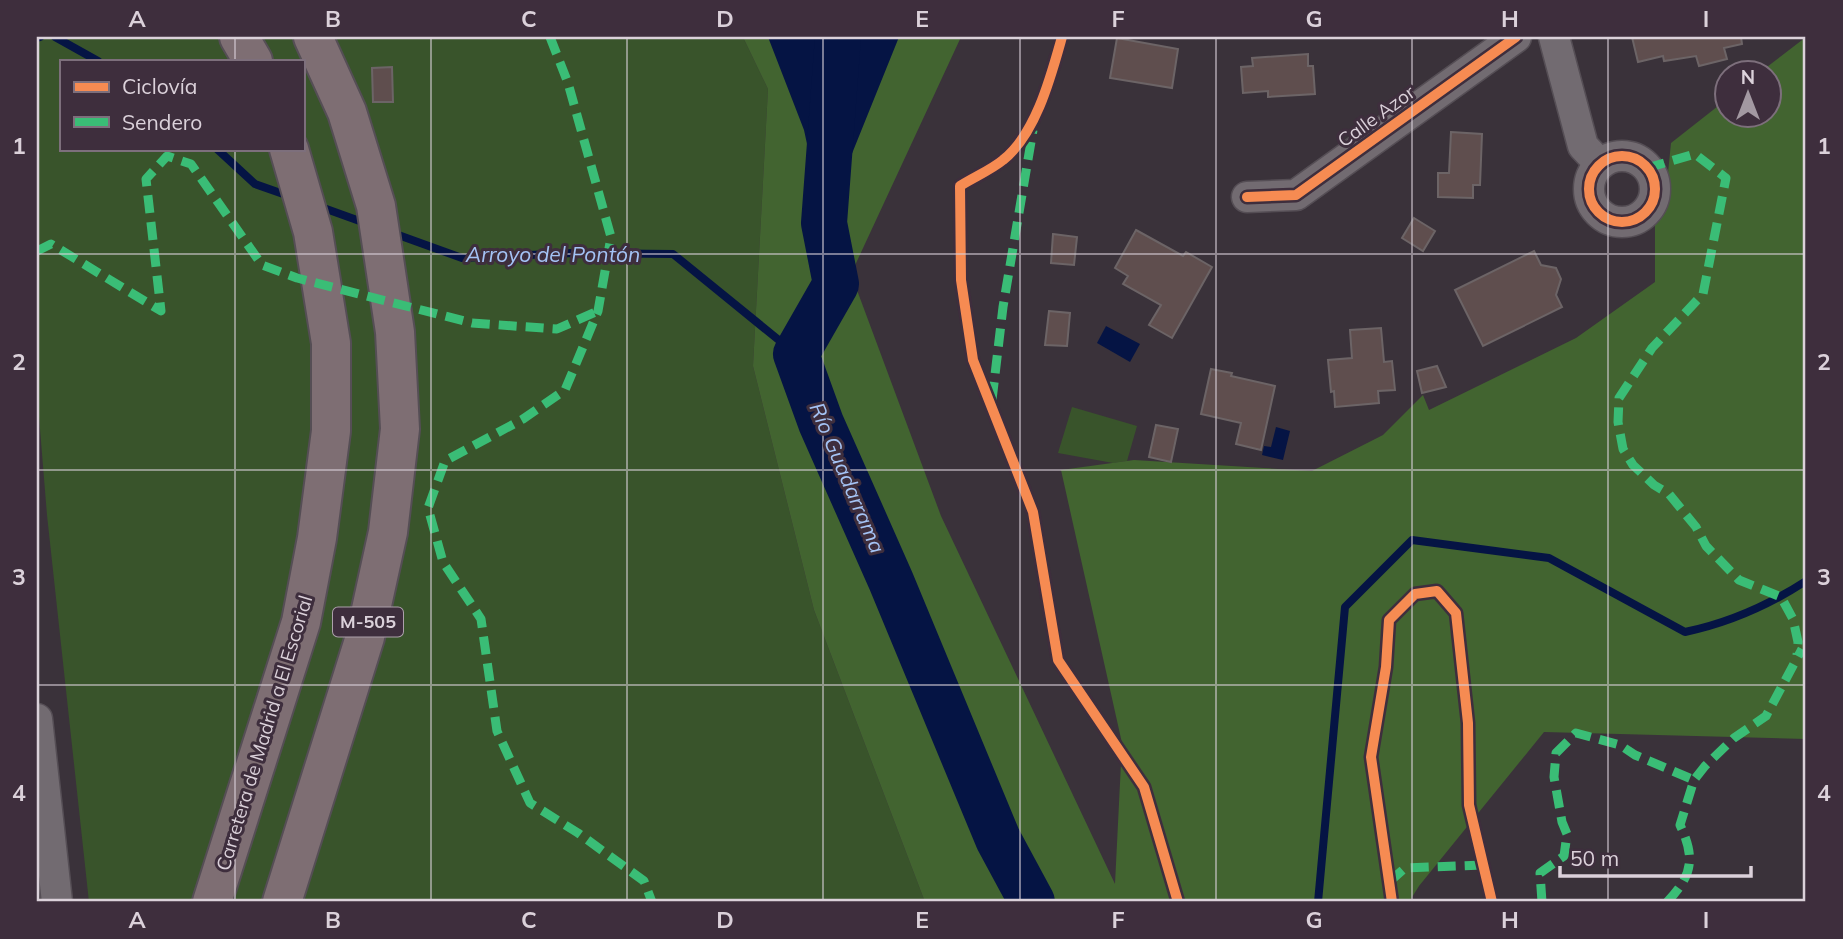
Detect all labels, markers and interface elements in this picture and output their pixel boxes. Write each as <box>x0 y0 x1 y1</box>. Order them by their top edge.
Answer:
text: A <box>128 4 146 33</box>
text: B <box>325 4 341 33</box>
text: C <box>521 4 537 33</box>
text: D <box>716 4 734 33</box>
text: E <box>915 4 929 33</box>
text: F <box>1111 4 1125 33</box>
text: G <box>1305 4 1323 33</box>
text: H <box>1501 4 1519 33</box>
text: I <box>1703 4 1709 33</box>
legend <box>60 60 304 150</box>
north arrow <box>1714 60 1784 130</box>
text: N <box>1741 65 1755 89</box>
text: Ciclovía <box>122 73 197 99</box>
street label: Calle Azor <box>1333 80 1419 152</box>
text: Sendero <box>122 109 202 135</box>
text: 1 <box>12 131 26 160</box>
text: 1 <box>1817 131 1831 160</box>
water label: Arroyo del Pontón <box>465 241 640 267</box>
text: 2 <box>12 347 26 376</box>
text: 2 <box>1817 347 1831 376</box>
water label: Río Guadarrama <box>804 398 891 557</box>
text: 3 <box>12 562 26 591</box>
text: 3 <box>1817 562 1831 591</box>
street label: Carretera de Madrid a El Escorial <box>211 592 317 874</box>
road number: M-505 <box>333 608 403 636</box>
text: 4 <box>12 778 26 807</box>
text: 4 <box>1817 778 1831 807</box>
scale bar <box>1560 834 1750 878</box>
text: 50 m <box>1570 845 1619 871</box>
text: A <box>128 905 146 934</box>
text: B <box>325 905 341 934</box>
text: C <box>521 905 537 934</box>
text: D <box>716 905 734 934</box>
text: E <box>915 905 929 934</box>
text: F <box>1111 905 1125 934</box>
text: G <box>1305 905 1323 934</box>
text: H <box>1501 905 1519 934</box>
text: I <box>1703 905 1709 934</box>

